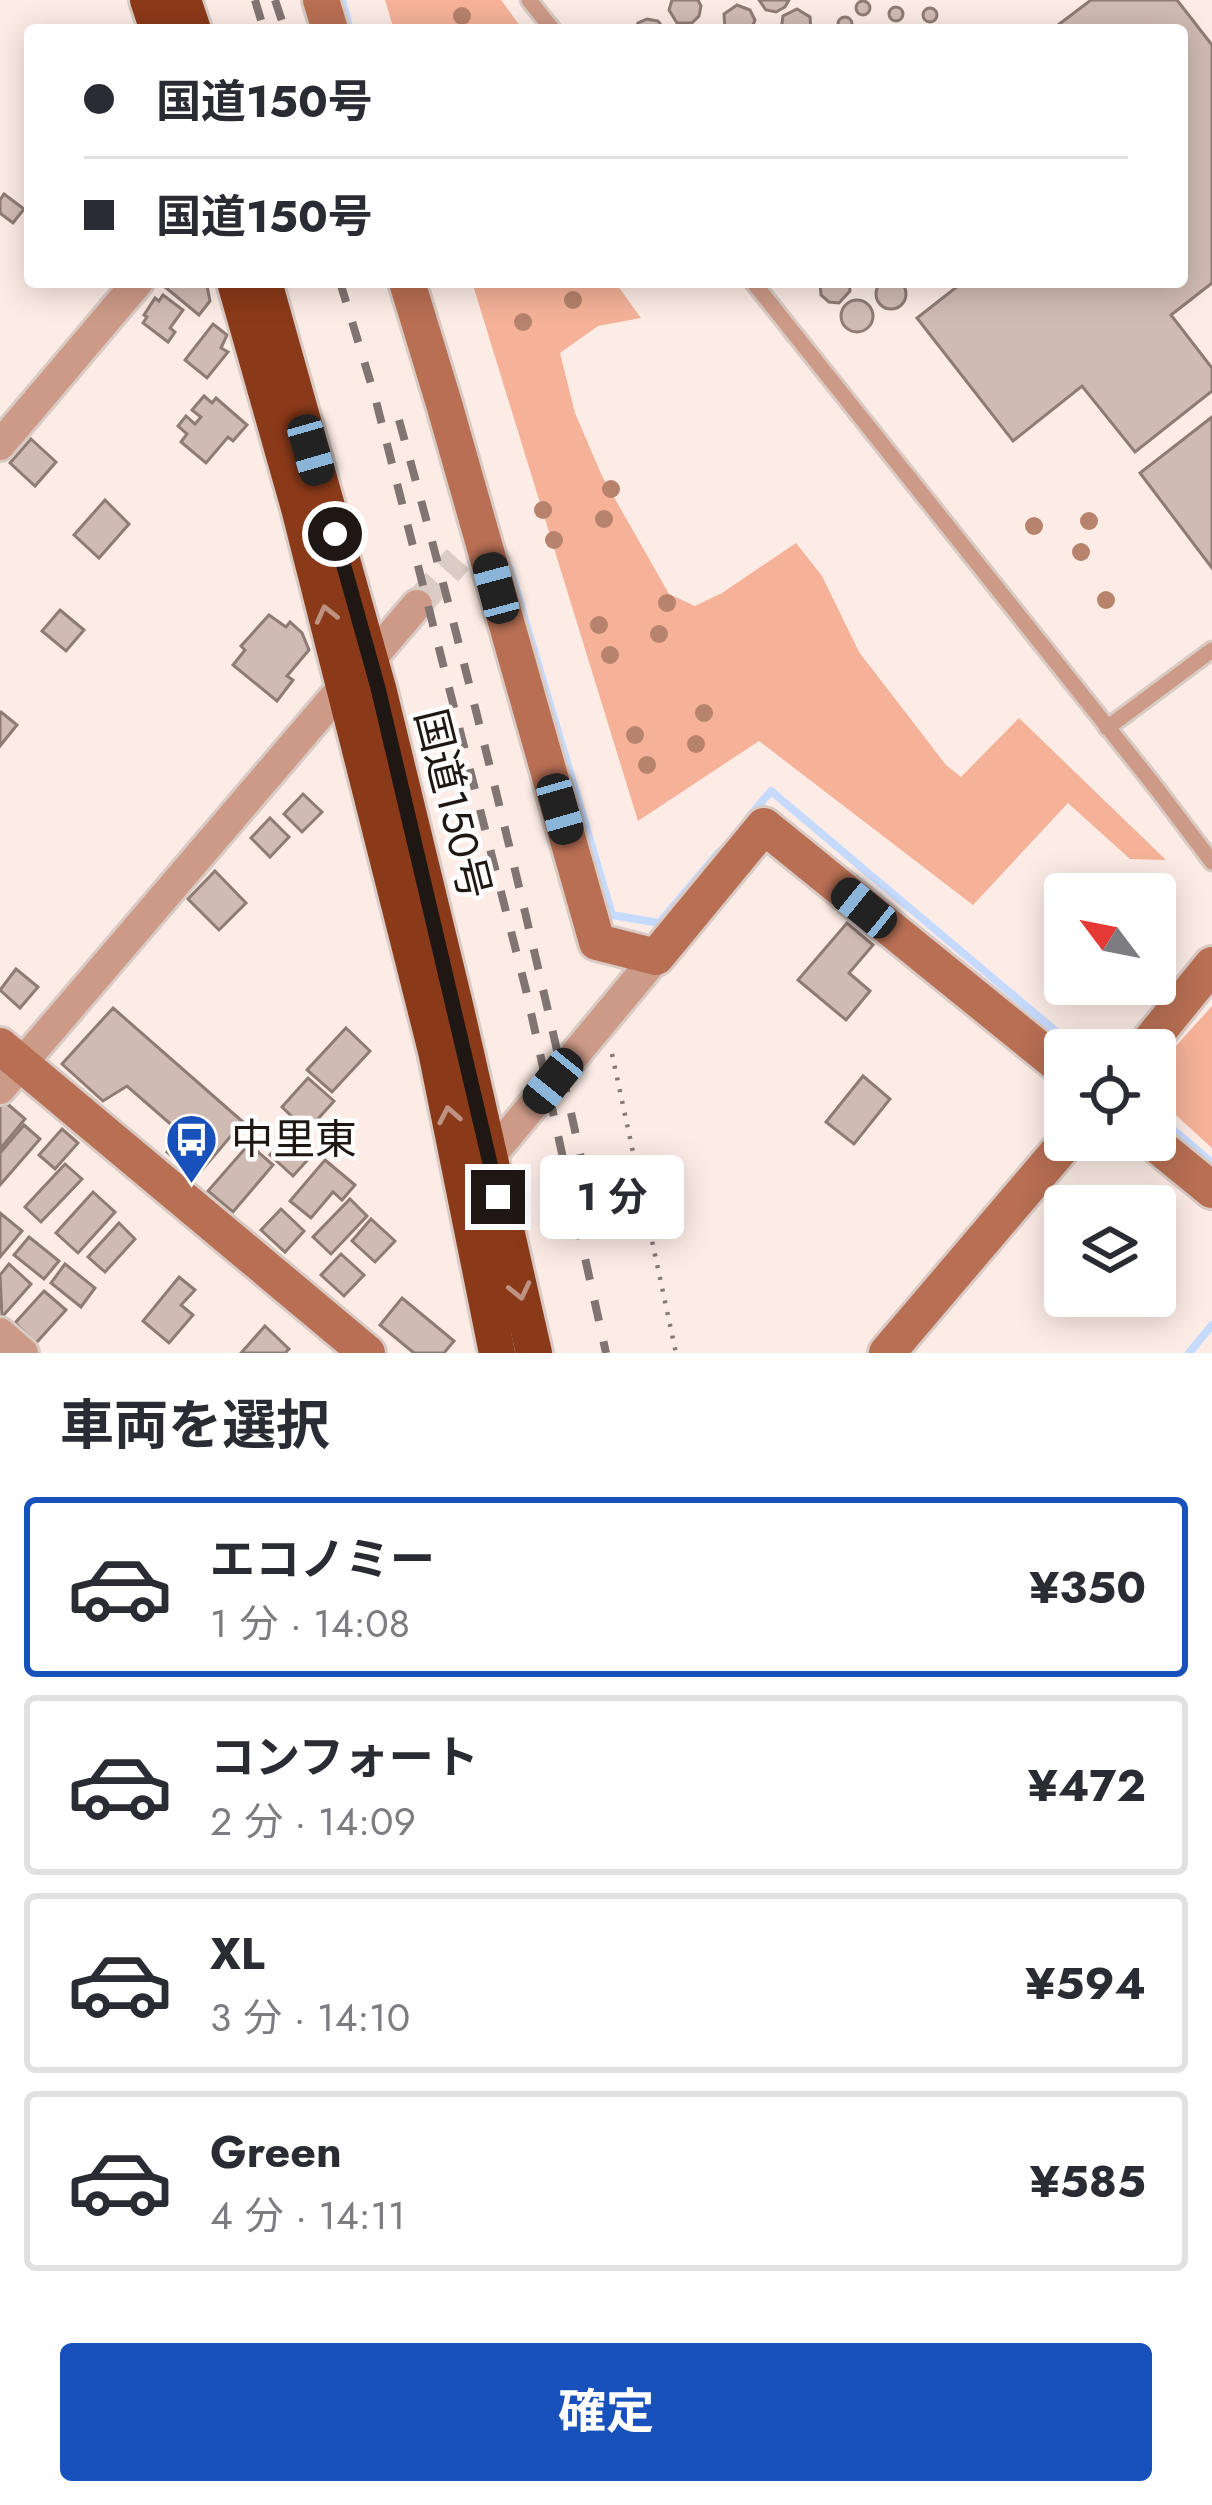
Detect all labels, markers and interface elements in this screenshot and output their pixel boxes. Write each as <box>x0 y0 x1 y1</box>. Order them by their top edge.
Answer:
text: 国道150号 <box>156 69 373 134</box>
text: 国道150号 <box>156 184 373 249</box>
car <box>284 410 338 490</box>
route start <box>308 507 362 561</box>
car <box>469 549 523 627</box>
one-way arrow <box>315 604 340 624</box>
street label: 国道150号 <box>400 703 506 905</box>
car <box>533 769 587 849</box>
car <box>825 871 903 945</box>
north arrow <box>1044 873 1176 1005</box>
map controls <box>1044 873 1176 1317</box>
button: locate <box>1044 1029 1176 1161</box>
car <box>516 1042 590 1120</box>
one-way arrow <box>437 1105 463 1125</box>
place label: 中里東 <box>231 1109 357 1170</box>
bus stop icon: 中里東 <box>164 1111 220 1185</box>
callout: 1 分 <box>540 1155 684 1239</box>
text: 1 分 <box>577 1168 647 1225</box>
route end <box>471 1170 525 1224</box>
button: layers <box>1044 1185 1176 1317</box>
one-way arrow <box>506 1280 531 1300</box>
text: 車両を選択 <box>60 1386 330 1464</box>
text: エコノミー <box>210 1527 435 1592</box>
icon: car <box>66 1533 174 1641</box>
text: ¥350 <box>1029 1555 1146 1620</box>
text: 1 分 · 14:08 <box>210 1595 410 1652</box>
text: コンフォート <box>210 1725 479 1790</box>
icon: car <box>66 1731 174 1839</box>
text: ¥472 <box>1028 1753 1146 1818</box>
text: 2 分 · 14:09 <box>210 1793 416 1850</box>
text: XL <box>210 1921 265 1986</box>
icon: car <box>66 1929 174 2037</box>
text: ¥594 <box>1025 1951 1146 2016</box>
text: 3 分 · 14:10 <box>210 1989 410 2046</box>
text: Green <box>210 2119 342 2184</box>
icon: car <box>66 2127 174 2235</box>
text: ¥585 <box>1030 2149 1146 2214</box>
text: 4 分 · 14:11 <box>210 2187 406 2244</box>
button: 確定 <box>60 2343 1152 2481</box>

